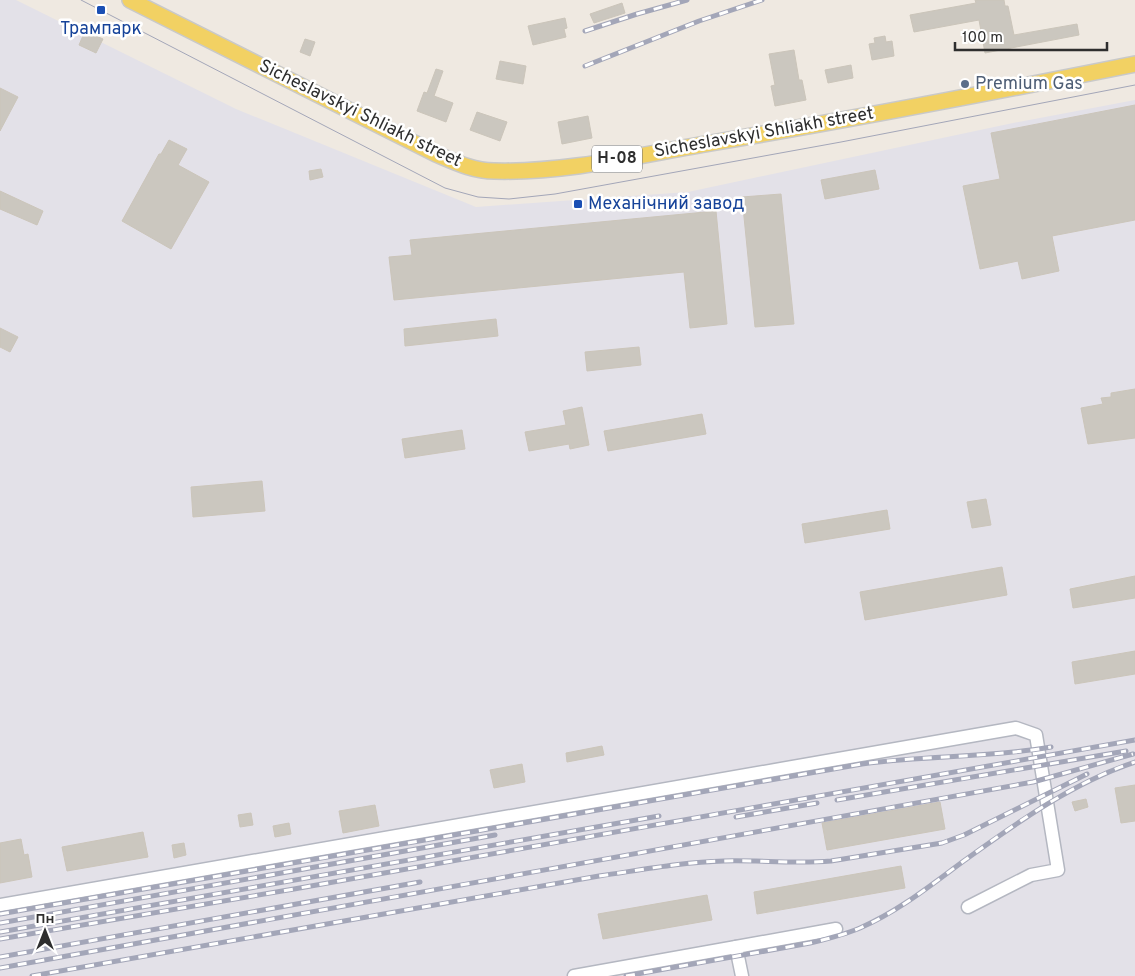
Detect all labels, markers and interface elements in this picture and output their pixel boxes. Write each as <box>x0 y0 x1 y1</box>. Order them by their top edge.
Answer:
marker: Трампарк <box>95 4 107 16</box>
place label: Трампарк <box>60 18 142 41</box>
scale bar <box>955 20 1108 52</box>
text: 100 m <box>962 29 1003 48</box>
street label: Sicheslavskyi Shliakh street <box>255 55 465 173</box>
place label: Premium Gas <box>975 73 1083 96</box>
marker: Premium Gas <box>959 78 971 90</box>
street label: Sicheslavskyi Shliakh street <box>652 102 876 164</box>
road number: Н-08 <box>592 146 642 172</box>
place label: Механічний завод <box>588 193 744 216</box>
marker: Механічний завод <box>572 198 584 210</box>
north arrow <box>20 906 70 956</box>
text: Пн <box>36 911 54 928</box>

